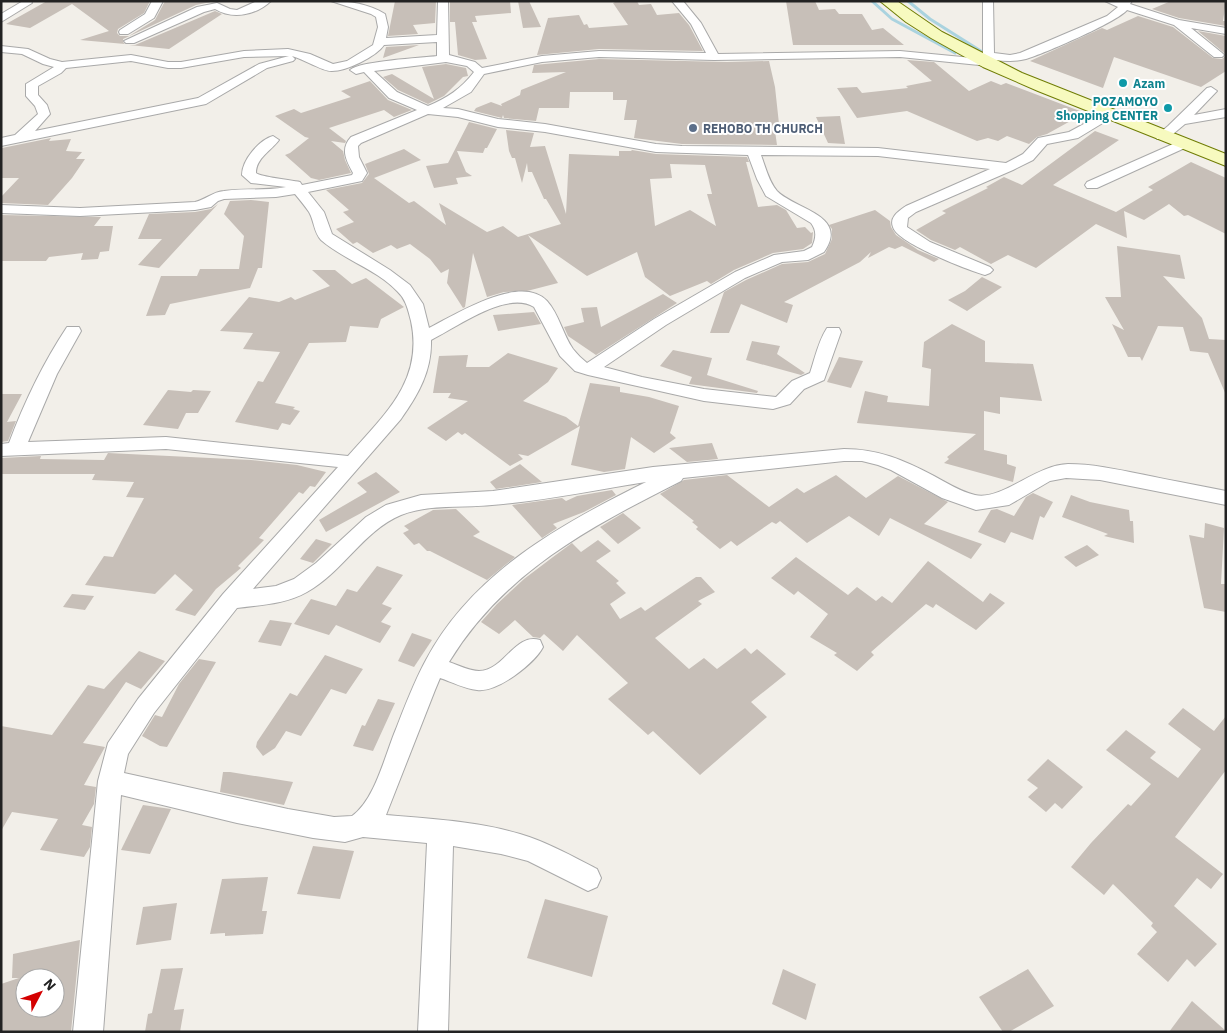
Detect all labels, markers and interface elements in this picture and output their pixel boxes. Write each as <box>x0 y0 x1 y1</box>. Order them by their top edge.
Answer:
place label: Azam <box>1133 76 1165 91</box>
marker: Azam <box>1117 77 1129 89</box>
place label: POZAMOYO Shopping CENTER <box>1056 94 1158 123</box>
marker: POZAMOYO Shopping CENTER <box>1162 102 1174 114</box>
place label: REHOBO TH CHURCH <box>703 121 823 136</box>
marker: REHOBO TH CHURCH <box>687 122 699 134</box>
north arrow <box>15 968 65 1018</box>
text: N <box>40 975 60 994</box>

